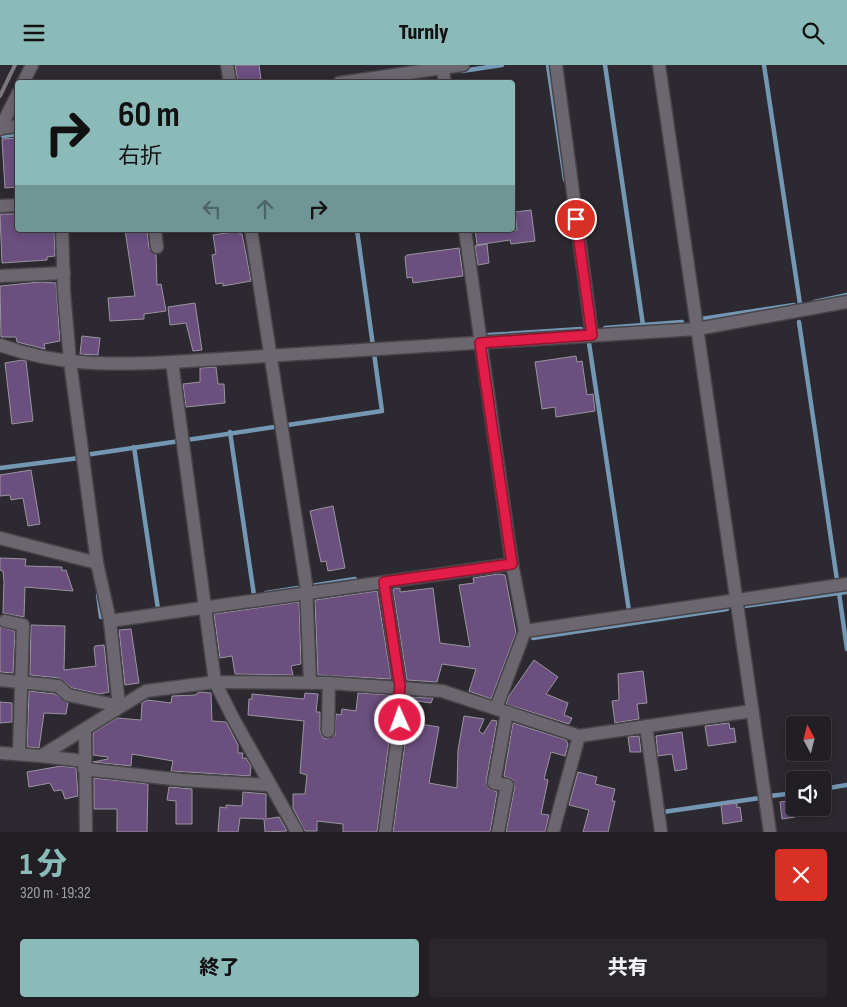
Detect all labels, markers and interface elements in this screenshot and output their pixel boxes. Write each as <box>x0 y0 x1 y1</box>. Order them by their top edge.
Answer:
icon: menu <box>20 19 48 47</box>
text: Turnly <box>399 19 448 46</box>
icon: search <box>799 19 827 47</box>
text: 60 m <box>118 94 180 137</box>
icon: right <box>35 100 100 165</box>
text: 右折 <box>118 143 162 170</box>
icon: left <box>198 195 226 223</box>
icon: ahead <box>251 195 279 223</box>
icon: right <box>304 195 332 223</box>
pin <box>555 198 597 240</box>
icon: arrive <box>562 205 590 233</box>
position arrow <box>373 693 425 745</box>
north arrow <box>786 716 831 761</box>
map controls <box>786 716 831 816</box>
button: sound <box>786 771 831 816</box>
text: 1 分 <box>20 847 67 883</box>
button: close <box>775 849 827 901</box>
text: 320 m · 19:32 <box>20 884 91 903</box>
button: 終了 <box>20 939 419 997</box>
button: 共有 <box>429 939 827 997</box>

